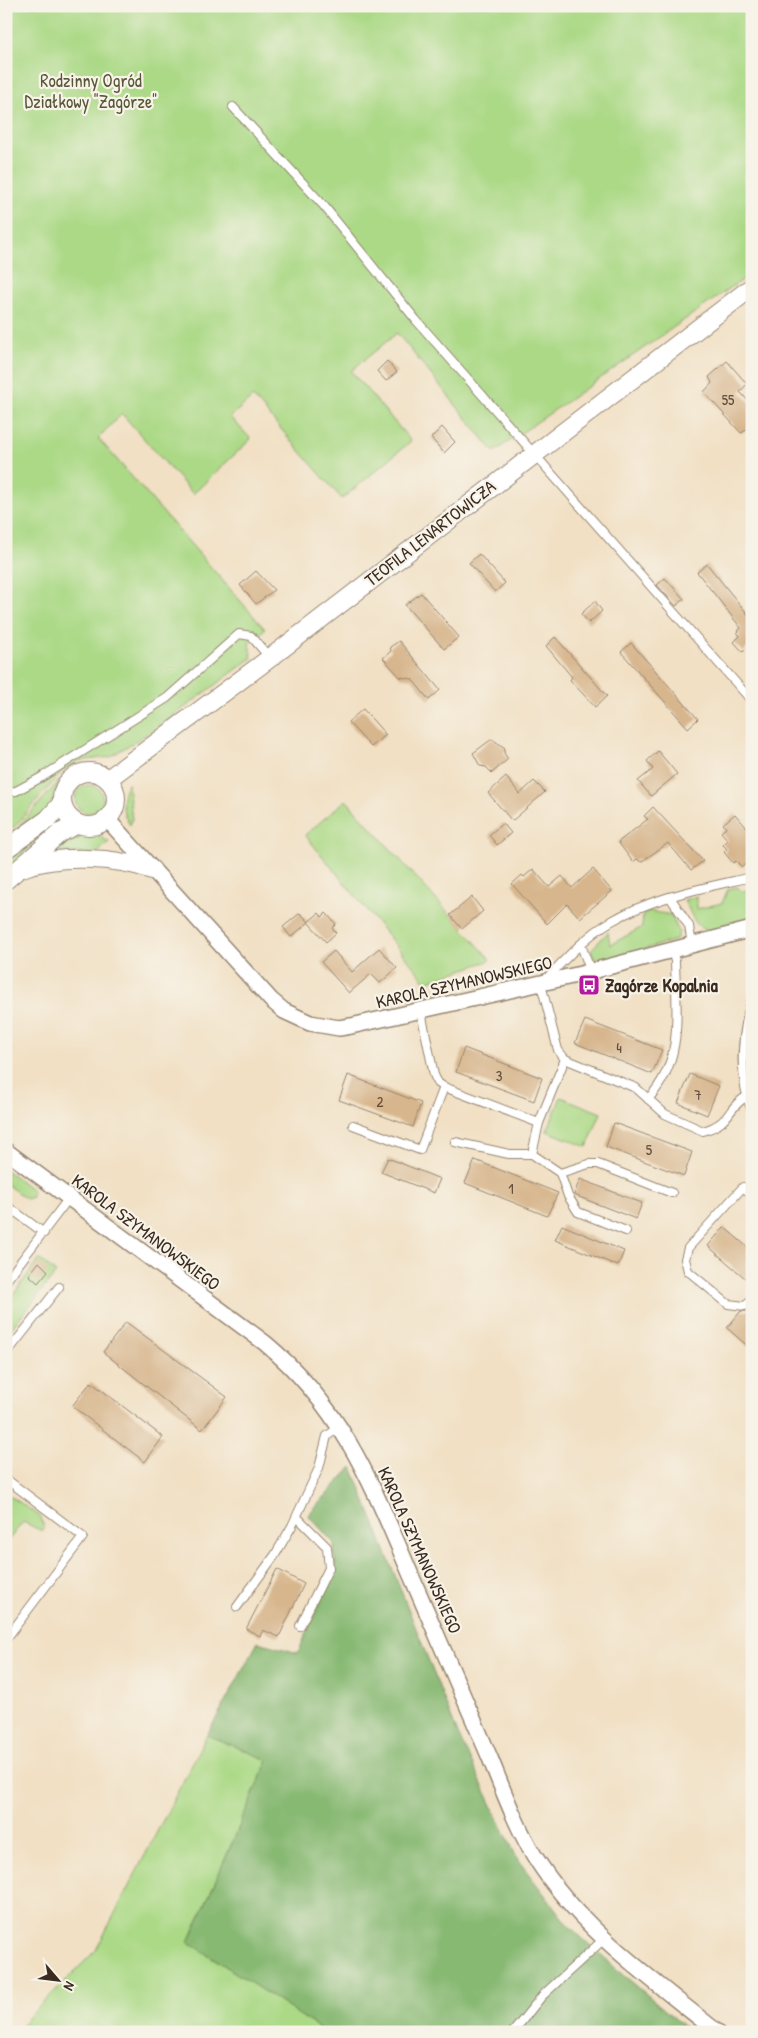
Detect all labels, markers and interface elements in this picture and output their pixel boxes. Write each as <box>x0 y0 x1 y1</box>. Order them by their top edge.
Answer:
park label: Rodzinny Ogród Działkowy "Zagórze" <box>24 68 158 114</box>
house number: 55 <box>722 389 735 410</box>
street label: TEOFILA LENARTOWICZA <box>359 474 501 592</box>
street label: KAROLA SZYMANOWSKIEGO <box>373 950 555 1014</box>
bus stop icon: Zagórze Kopalnia <box>577 973 601 997</box>
place label: Zagórze Kopalnia <box>605 973 719 999</box>
house number: 4 <box>616 1037 622 1058</box>
house number: 3 <box>496 1065 503 1086</box>
house number: 7 <box>694 1084 702 1105</box>
house number: 2 <box>376 1091 384 1112</box>
house number: 5 <box>646 1139 653 1160</box>
street label: KAROLA SZYMANOWSKIEGO <box>67 1168 225 1296</box>
house number: 1 <box>508 1178 514 1199</box>
street label: KAROLA SZYMANOWSKIEGO <box>372 1463 468 1637</box>
north arrow <box>32 1956 82 2006</box>
text: N <box>60 1979 80 1995</box>

